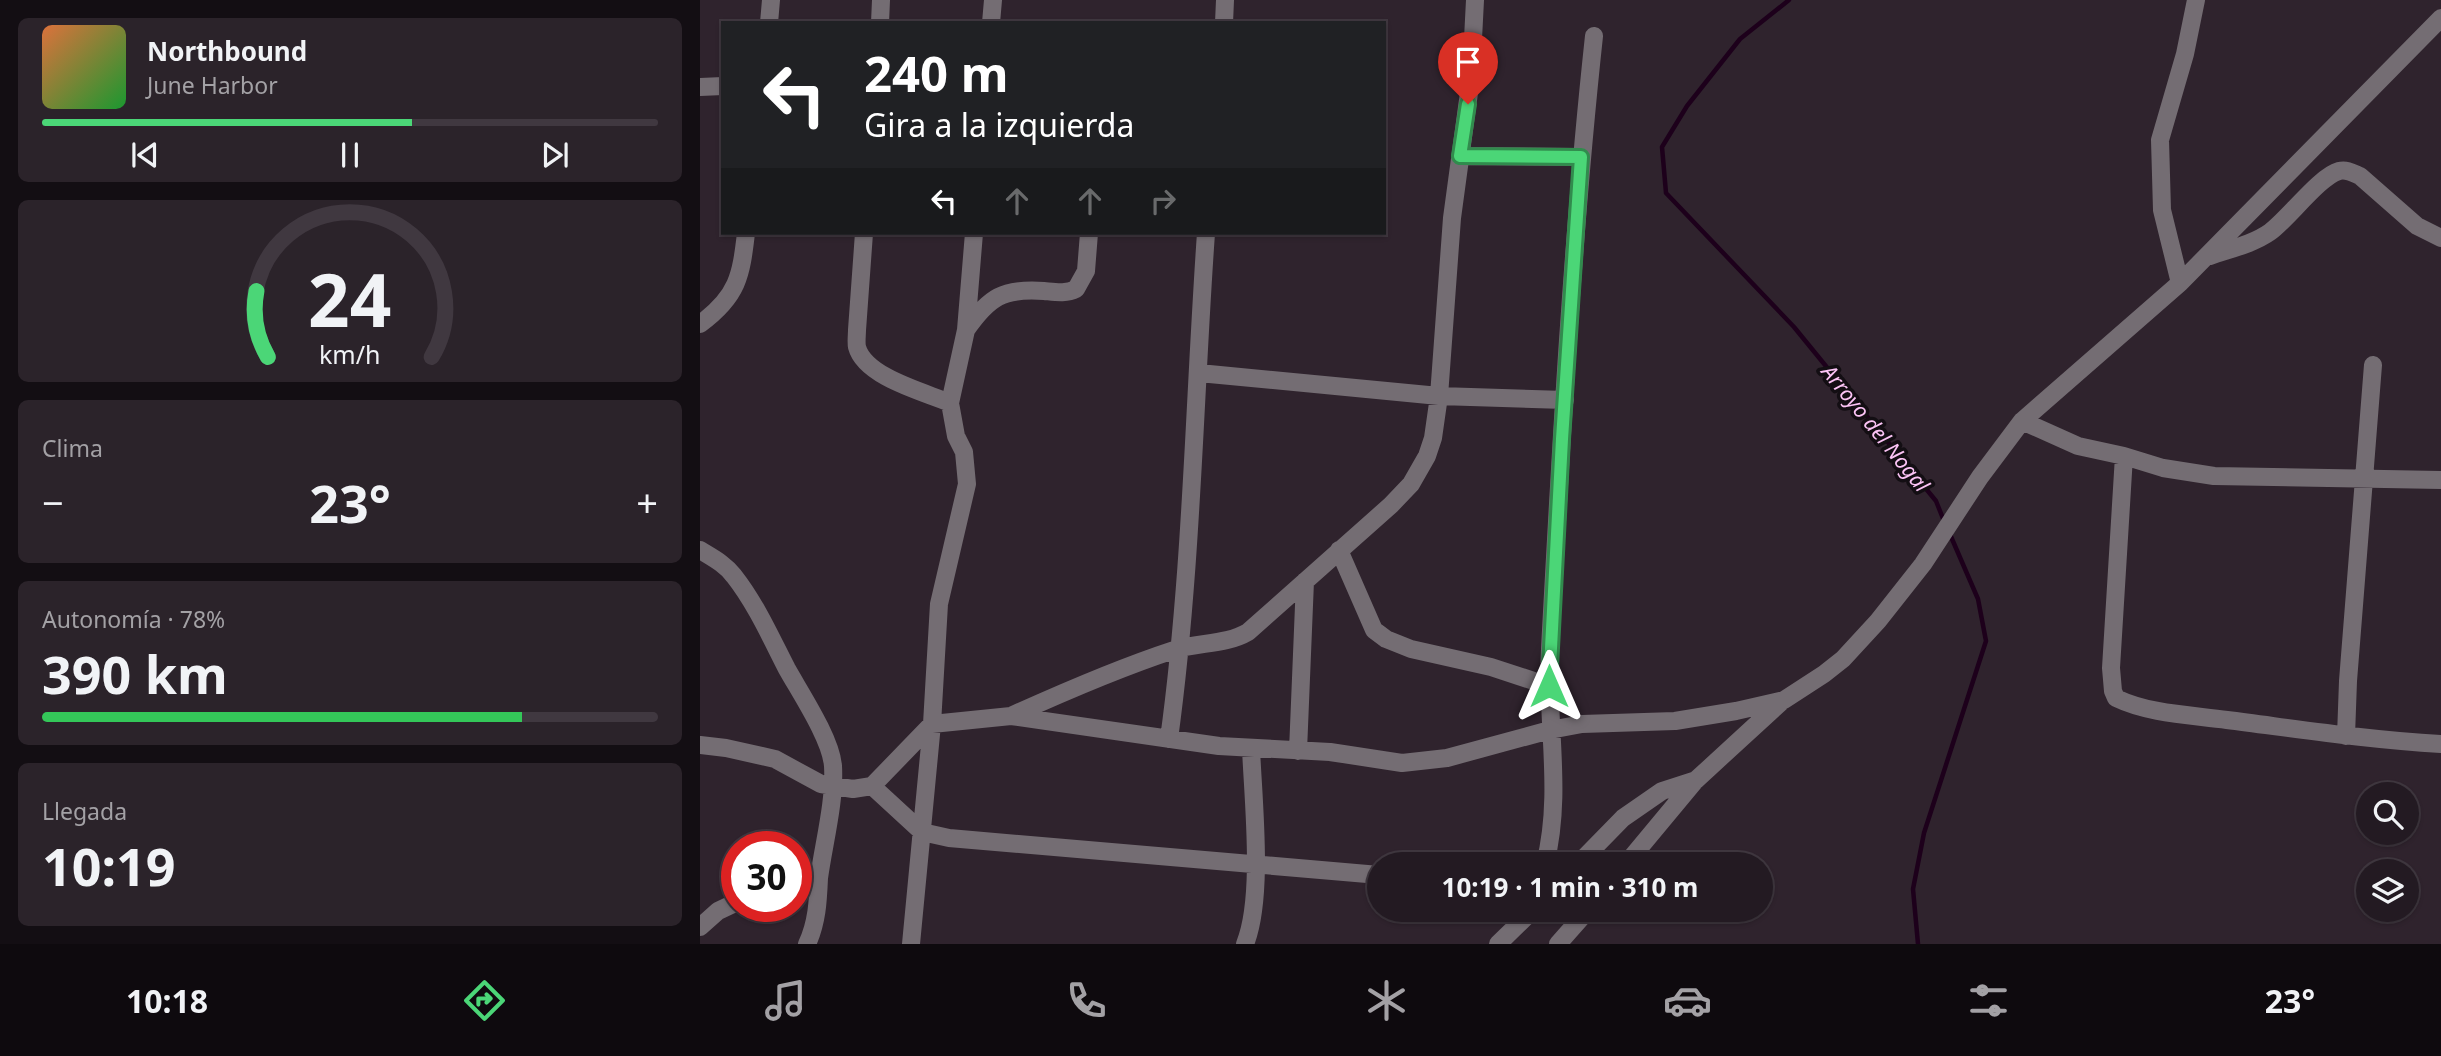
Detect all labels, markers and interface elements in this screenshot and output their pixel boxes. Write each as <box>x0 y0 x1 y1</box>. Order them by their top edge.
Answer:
pin <box>1438 32 1498 104</box>
text: Northbound <box>147 33 307 69</box>
text: 240 m <box>864 40 1009 106</box>
icon: arrive <box>1449 43 1487 81</box>
icon: left <box>749 49 840 140</box>
text: June Harbor <box>147 69 278 101</box>
text: Gira a la izquierda <box>864 103 1134 146</box>
icon: previous <box>126 136 164 174</box>
icon: pause <box>331 136 369 174</box>
icon: next <box>536 136 574 174</box>
icon: left <box>925 182 963 220</box>
icon: ahead <box>998 182 1036 220</box>
icon: ahead <box>1071 182 1109 220</box>
icon: right <box>1144 182 1182 220</box>
text: 24 <box>308 249 392 348</box>
text: km/h <box>319 336 381 370</box>
water label: Arroyo del Nogal <box>1815 357 1936 498</box>
text: Clima <box>42 432 103 464</box>
text: 23° <box>309 467 391 538</box>
text: − <box>42 476 64 528</box>
text: + <box>636 476 658 528</box>
text: Autonomía · 78% <box>42 603 225 635</box>
text: 390 km <box>42 638 228 709</box>
position arrow <box>1512 649 1586 723</box>
map controls <box>2356 782 2419 922</box>
button: search <box>2356 782 2419 845</box>
text: Llegada <box>42 795 127 827</box>
text: 10:19 <box>42 830 176 901</box>
speed limit sign: 30 <box>721 831 812 922</box>
button: layers <box>2356 859 2419 922</box>
text: 10:19 · 1 min · 310 m <box>1442 869 1698 905</box>
icon: directions <box>460 976 509 1025</box>
icon: music <box>761 976 810 1025</box>
icon: phone <box>1062 976 1111 1025</box>
icon: climate <box>1362 976 1411 1025</box>
icon: car <box>1663 976 1712 1025</box>
icon: filters <box>1964 976 2013 1025</box>
text: 10:18 <box>126 979 208 1022</box>
text: 23° <box>2265 979 2315 1022</box>

